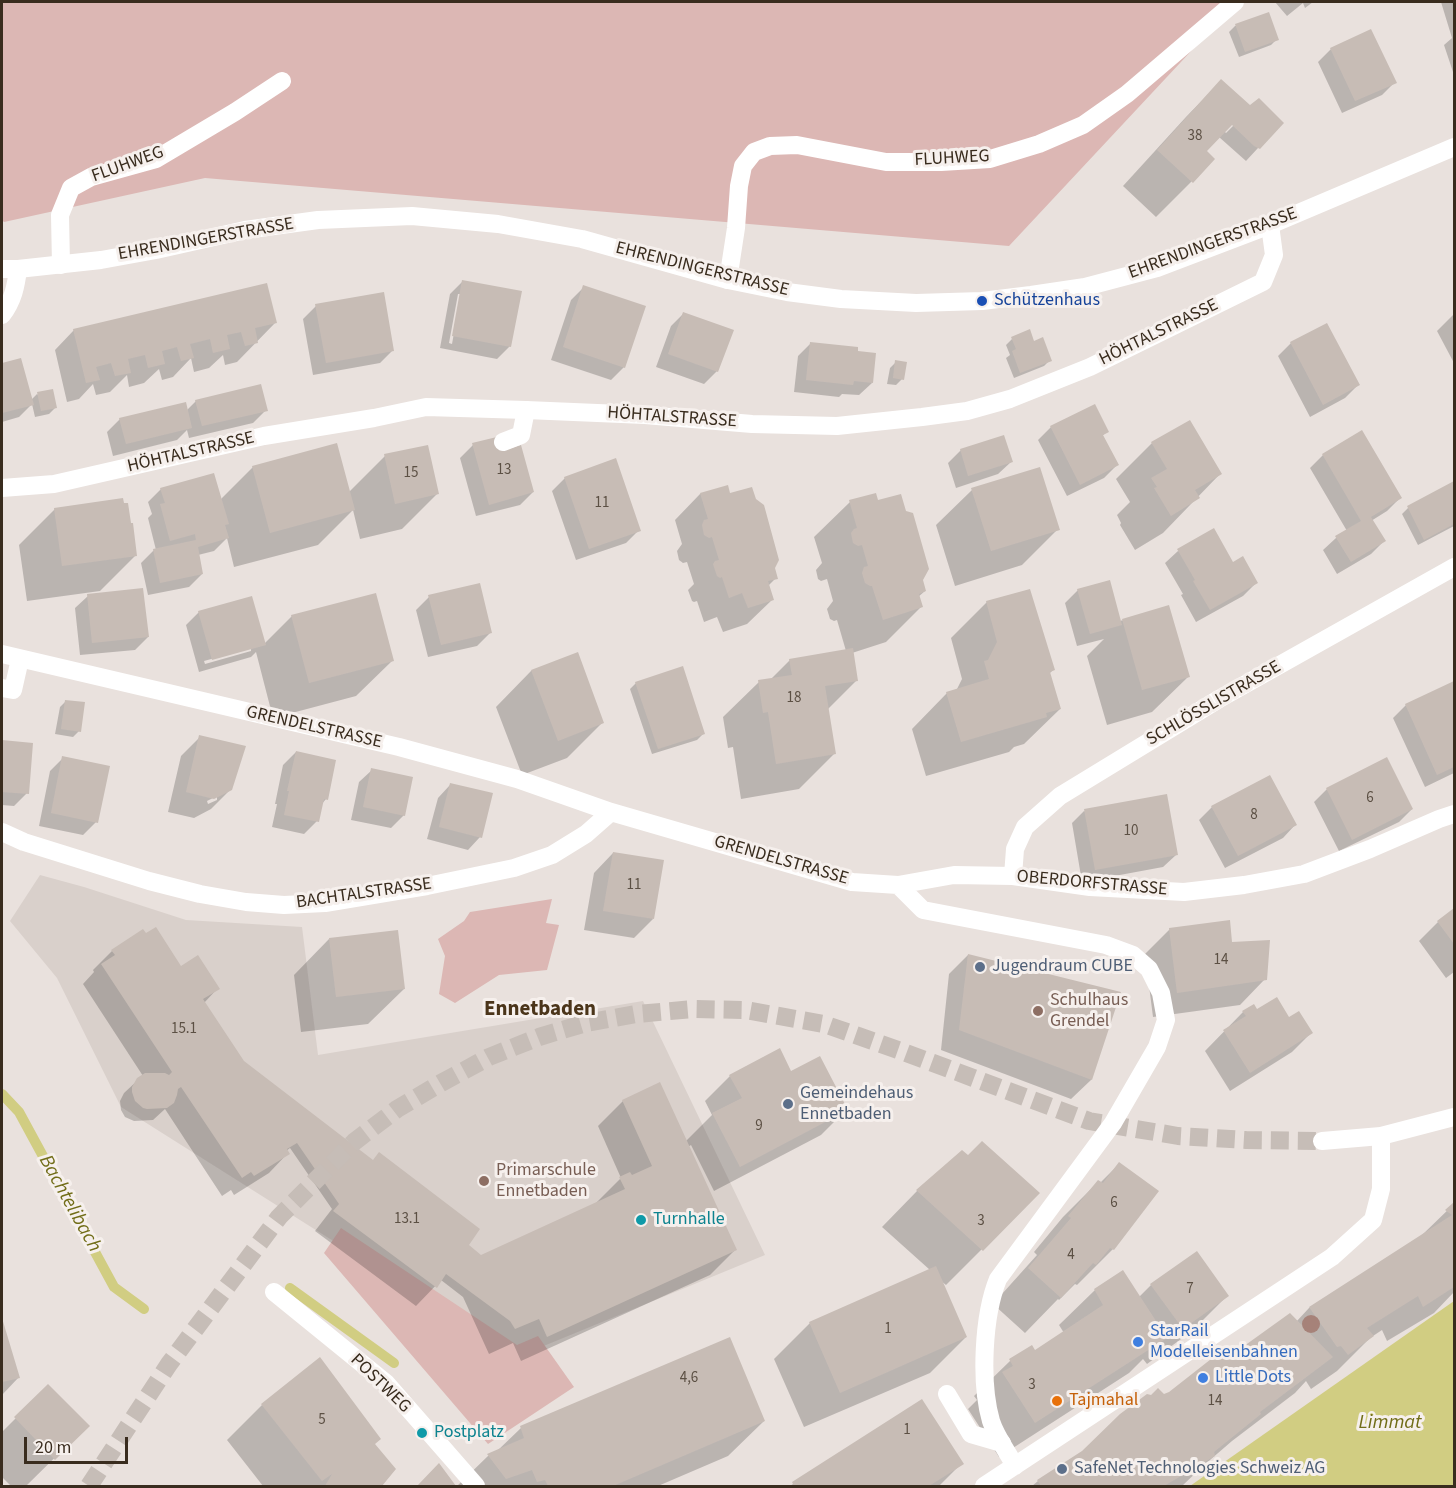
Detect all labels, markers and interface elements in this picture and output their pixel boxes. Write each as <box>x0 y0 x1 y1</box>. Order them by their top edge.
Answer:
house number: 38 <box>1188 128 1202 146</box>
street label: FLUHWEG <box>89 142 167 188</box>
street label: FLUHWEG <box>914 146 990 172</box>
street label: EHRENDINGERSTRASSE <box>1126 203 1300 285</box>
street label: EHRENDINGERSTRASSE <box>117 214 295 266</box>
street label: EHRENDINGERSTRASSE <box>613 238 791 302</box>
place label: Schützenhaus <box>994 290 1100 312</box>
marker: Schützenhaus <box>975 294 989 308</box>
street label: HÖHTALSTRASSE <box>1096 295 1222 371</box>
street label: HÖHTALSTRASSE <box>607 403 737 433</box>
street label: HÖHTALSTRASSE <box>125 428 257 478</box>
house number: 13 <box>497 462 511 480</box>
house number: 15 <box>404 465 418 483</box>
house number: 11 <box>595 495 609 513</box>
street label: SCHLÖSSLISTRASSE <box>1143 657 1285 751</box>
house number: 18 <box>787 690 801 708</box>
street label: GRENDELSTRASSE <box>244 702 384 754</box>
house number: 6 <box>1366 790 1374 808</box>
house number: 8 <box>1250 807 1258 825</box>
house number: 10 <box>1124 823 1138 841</box>
street label: GRENDELSTRASSE <box>711 832 851 890</box>
street label: OBERDORFSTRASSE <box>1016 867 1168 901</box>
street label: BACHTALSTRASSE <box>295 874 433 914</box>
house number: 11 <box>627 877 641 895</box>
house number: 14 <box>1214 952 1228 970</box>
place label: Jugendraum CUBE <box>992 956 1133 978</box>
marker: Jugendraum CUBE <box>973 960 987 974</box>
place label: Schulhaus Grendel <box>1050 990 1128 1032</box>
district label: Ennetbaden <box>484 997 596 1023</box>
marker: Schulhaus Grendel <box>1031 1004 1045 1018</box>
house number: 15.1 <box>171 1021 197 1039</box>
place label: Gemeindehaus Ennetbaden <box>800 1083 913 1126</box>
marker: Gemeindehaus Ennetbaden <box>781 1097 795 1111</box>
house number: 9 <box>755 1118 763 1136</box>
water label: Bachtelibach <box>32 1151 106 1257</box>
place label: Primarschule Ennetbaden <box>496 1160 596 1202</box>
marker: Primarschule Ennetbaden <box>477 1174 491 1188</box>
house number: 6 <box>1110 1195 1118 1213</box>
place label: Turnhalle <box>653 1209 725 1231</box>
house number: 13.1 <box>394 1211 420 1229</box>
marker: Turnhalle <box>634 1213 648 1227</box>
house number: 3 <box>977 1213 985 1231</box>
house number: 4 <box>1067 1247 1075 1265</box>
house number: 7 <box>1186 1281 1194 1299</box>
house number: 1 <box>884 1321 892 1339</box>
place label: StarRail Modelleisenbahnen <box>1150 1321 1298 1364</box>
marker: StarRail Modelleisenbahnen <box>1131 1335 1145 1349</box>
street label: POSTWEG <box>345 1350 415 1418</box>
place label: Little Dots <box>1215 1367 1291 1389</box>
house number: 4,6 <box>680 1370 698 1388</box>
marker: Little Dots <box>1196 1371 1210 1385</box>
house number: 3 <box>1028 1377 1036 1395</box>
place label: Tajmahal <box>1069 1390 1138 1412</box>
house number: 14 <box>1208 1393 1222 1411</box>
marker: Tajmahal <box>1050 1394 1064 1408</box>
house number: 5 <box>318 1412 326 1430</box>
water label: Limmat <box>1358 1412 1422 1436</box>
place label: Postplatz <box>434 1422 504 1444</box>
house number: 1 <box>903 1422 911 1440</box>
scale bar <box>27 1425 130 1463</box>
marker: Postplatz <box>415 1426 429 1440</box>
text: 20 m <box>35 1435 71 1460</box>
place label: SafeNet Technologies Schweiz AG <box>1074 1458 1325 1480</box>
marker: SafeNet Technologies Schweiz AG <box>1055 1462 1069 1476</box>

